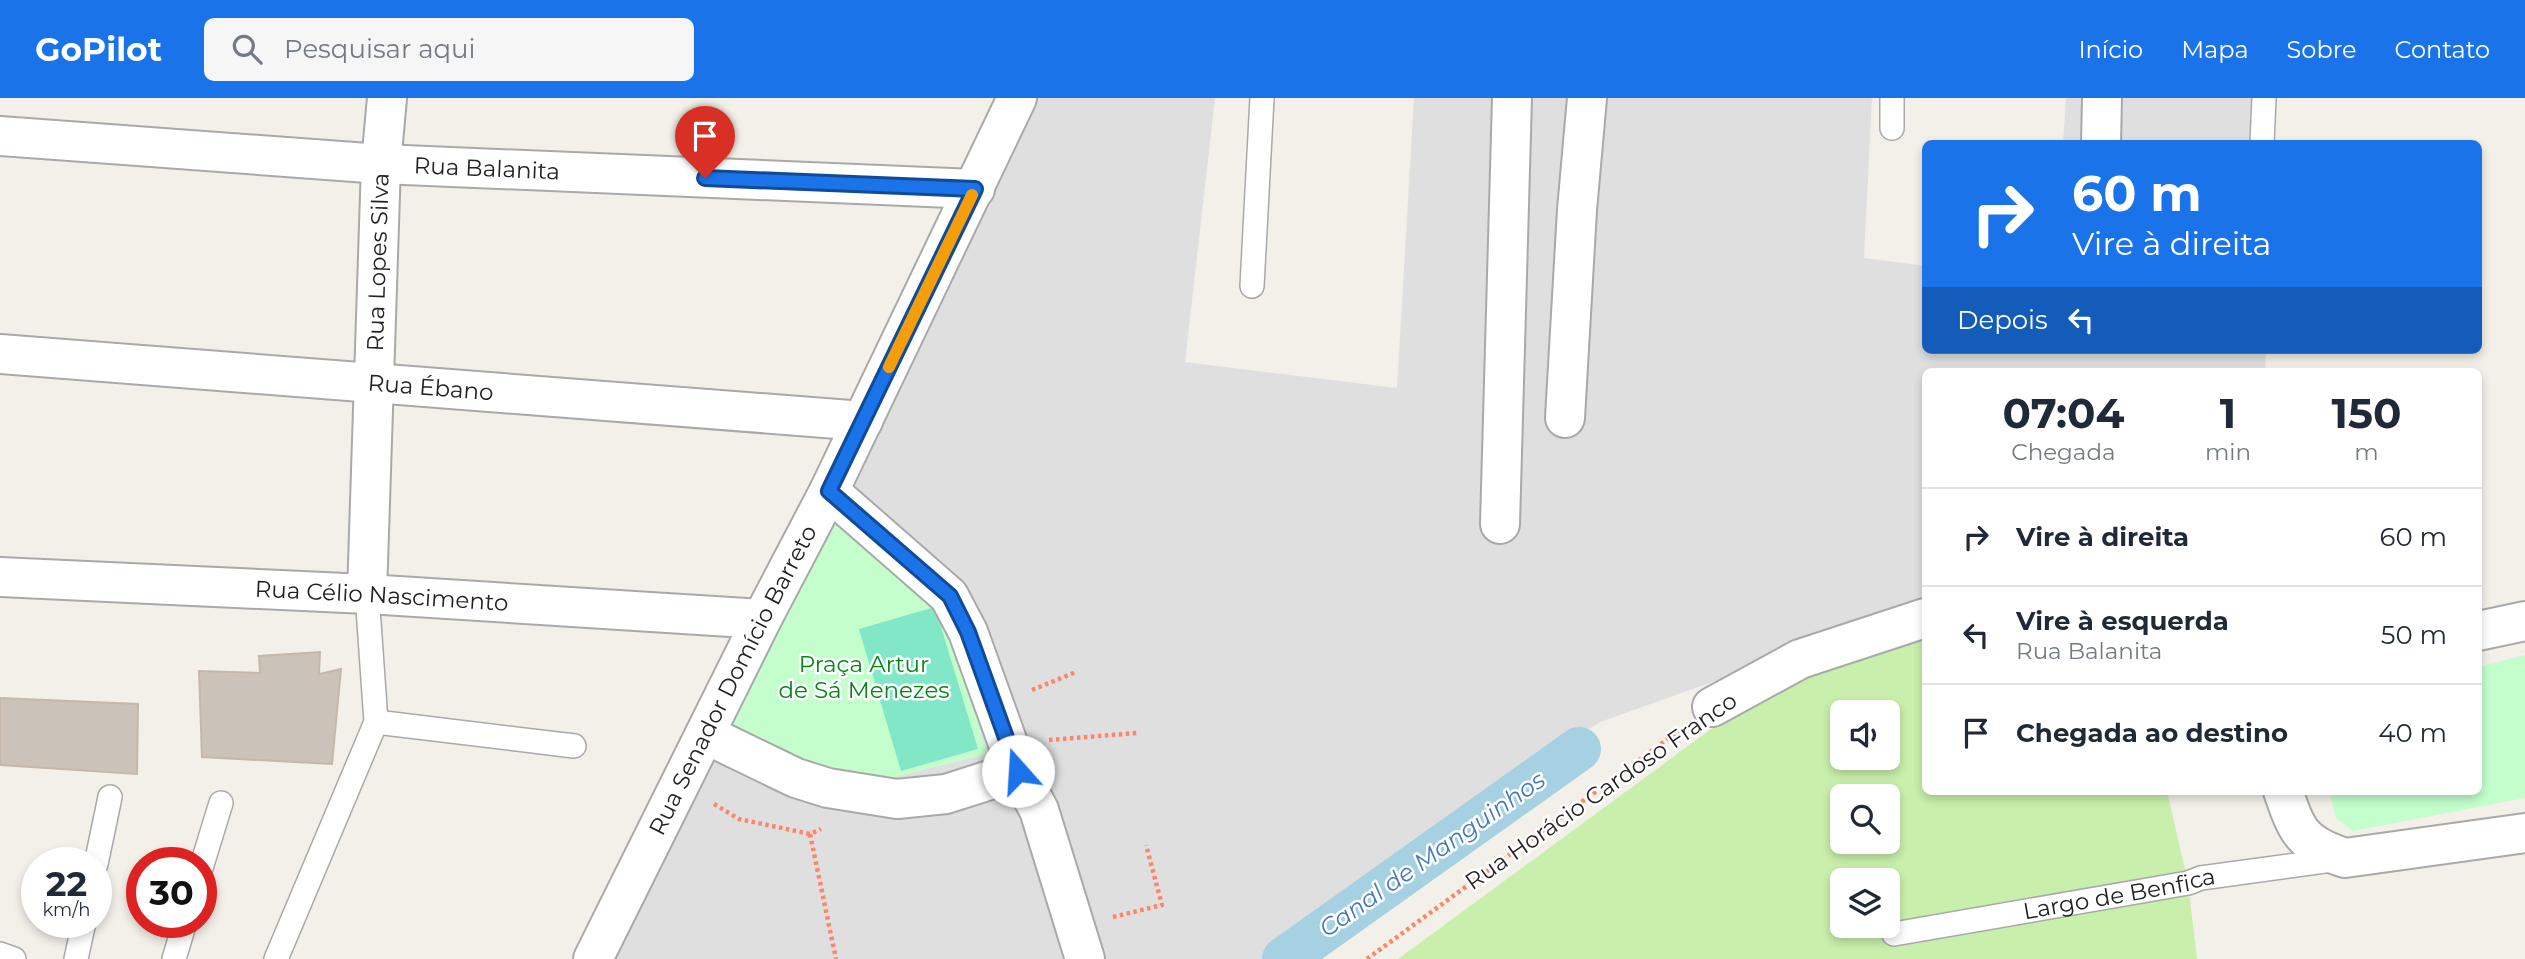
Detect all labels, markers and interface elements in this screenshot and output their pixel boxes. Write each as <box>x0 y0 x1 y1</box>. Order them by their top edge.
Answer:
search box <box>204 18 694 81</box>
text: GoPilot <box>35 29 162 69</box>
icon: search <box>228 30 266 68</box>
text: Pesquisar aqui <box>284 33 476 65</box>
text: Início <box>2078 35 2143 64</box>
text: Mapa <box>2181 35 2249 64</box>
text: Sobre <box>2287 35 2356 64</box>
text: Contato <box>2394 35 2490 64</box>
pin <box>675 106 735 178</box>
icon: arrive <box>686 117 724 155</box>
street label: Rua Balanita <box>413 151 561 186</box>
text: 60 m <box>2072 164 2202 223</box>
icon: right <box>1957 168 2048 259</box>
street label: Rua Lopes Silva <box>361 173 395 352</box>
text: Vire à direita <box>2072 224 2271 263</box>
icon: left <box>2062 301 2100 339</box>
text: Depois <box>1957 304 2048 336</box>
street label: Rua Ébano <box>367 369 495 406</box>
text: 07:04 <box>2002 387 2124 439</box>
text: 1 <box>2220 387 2236 439</box>
text: 150 <box>2332 387 2402 439</box>
text: Chegada <box>2011 438 2116 466</box>
text: min <box>2205 438 2251 466</box>
text: m <box>2354 438 2379 466</box>
icon: right <box>1957 518 1995 556</box>
street label: Rua Senador Domício Barreto <box>643 520 823 840</box>
text: Vire à direita <box>2016 521 2189 553</box>
text: 60 m <box>2380 521 2447 553</box>
street label: Rua Célio Nascimento <box>254 575 509 617</box>
text: Vire à esquerda <box>2016 605 2229 637</box>
icon: left <box>1957 616 1995 654</box>
text: 50 m <box>2381 619 2447 651</box>
text: Rua Balanita <box>2016 637 2162 665</box>
park label: Praça Artur de Sá Menezes <box>778 650 950 704</box>
street label: Rua Horácio Cardoso Franco <box>1460 686 1742 896</box>
map controls <box>1830 700 1900 938</box>
button: sound <box>1830 700 1900 770</box>
icon: arrive <box>1957 714 1995 752</box>
text: Chegada ao destino <box>2016 717 2288 749</box>
text: 40 m <box>2378 717 2447 749</box>
position arrow <box>981 734 1055 808</box>
water label: Canal de Manguinhos <box>1314 765 1551 943</box>
button: search <box>1830 784 1900 854</box>
speed limit sign: 30 <box>126 847 217 938</box>
text: 22 <box>46 862 87 905</box>
street label: Largo de Benfica <box>2021 862 2217 925</box>
button: layers <box>1830 868 1900 938</box>
text: km/h <box>42 899 91 921</box>

